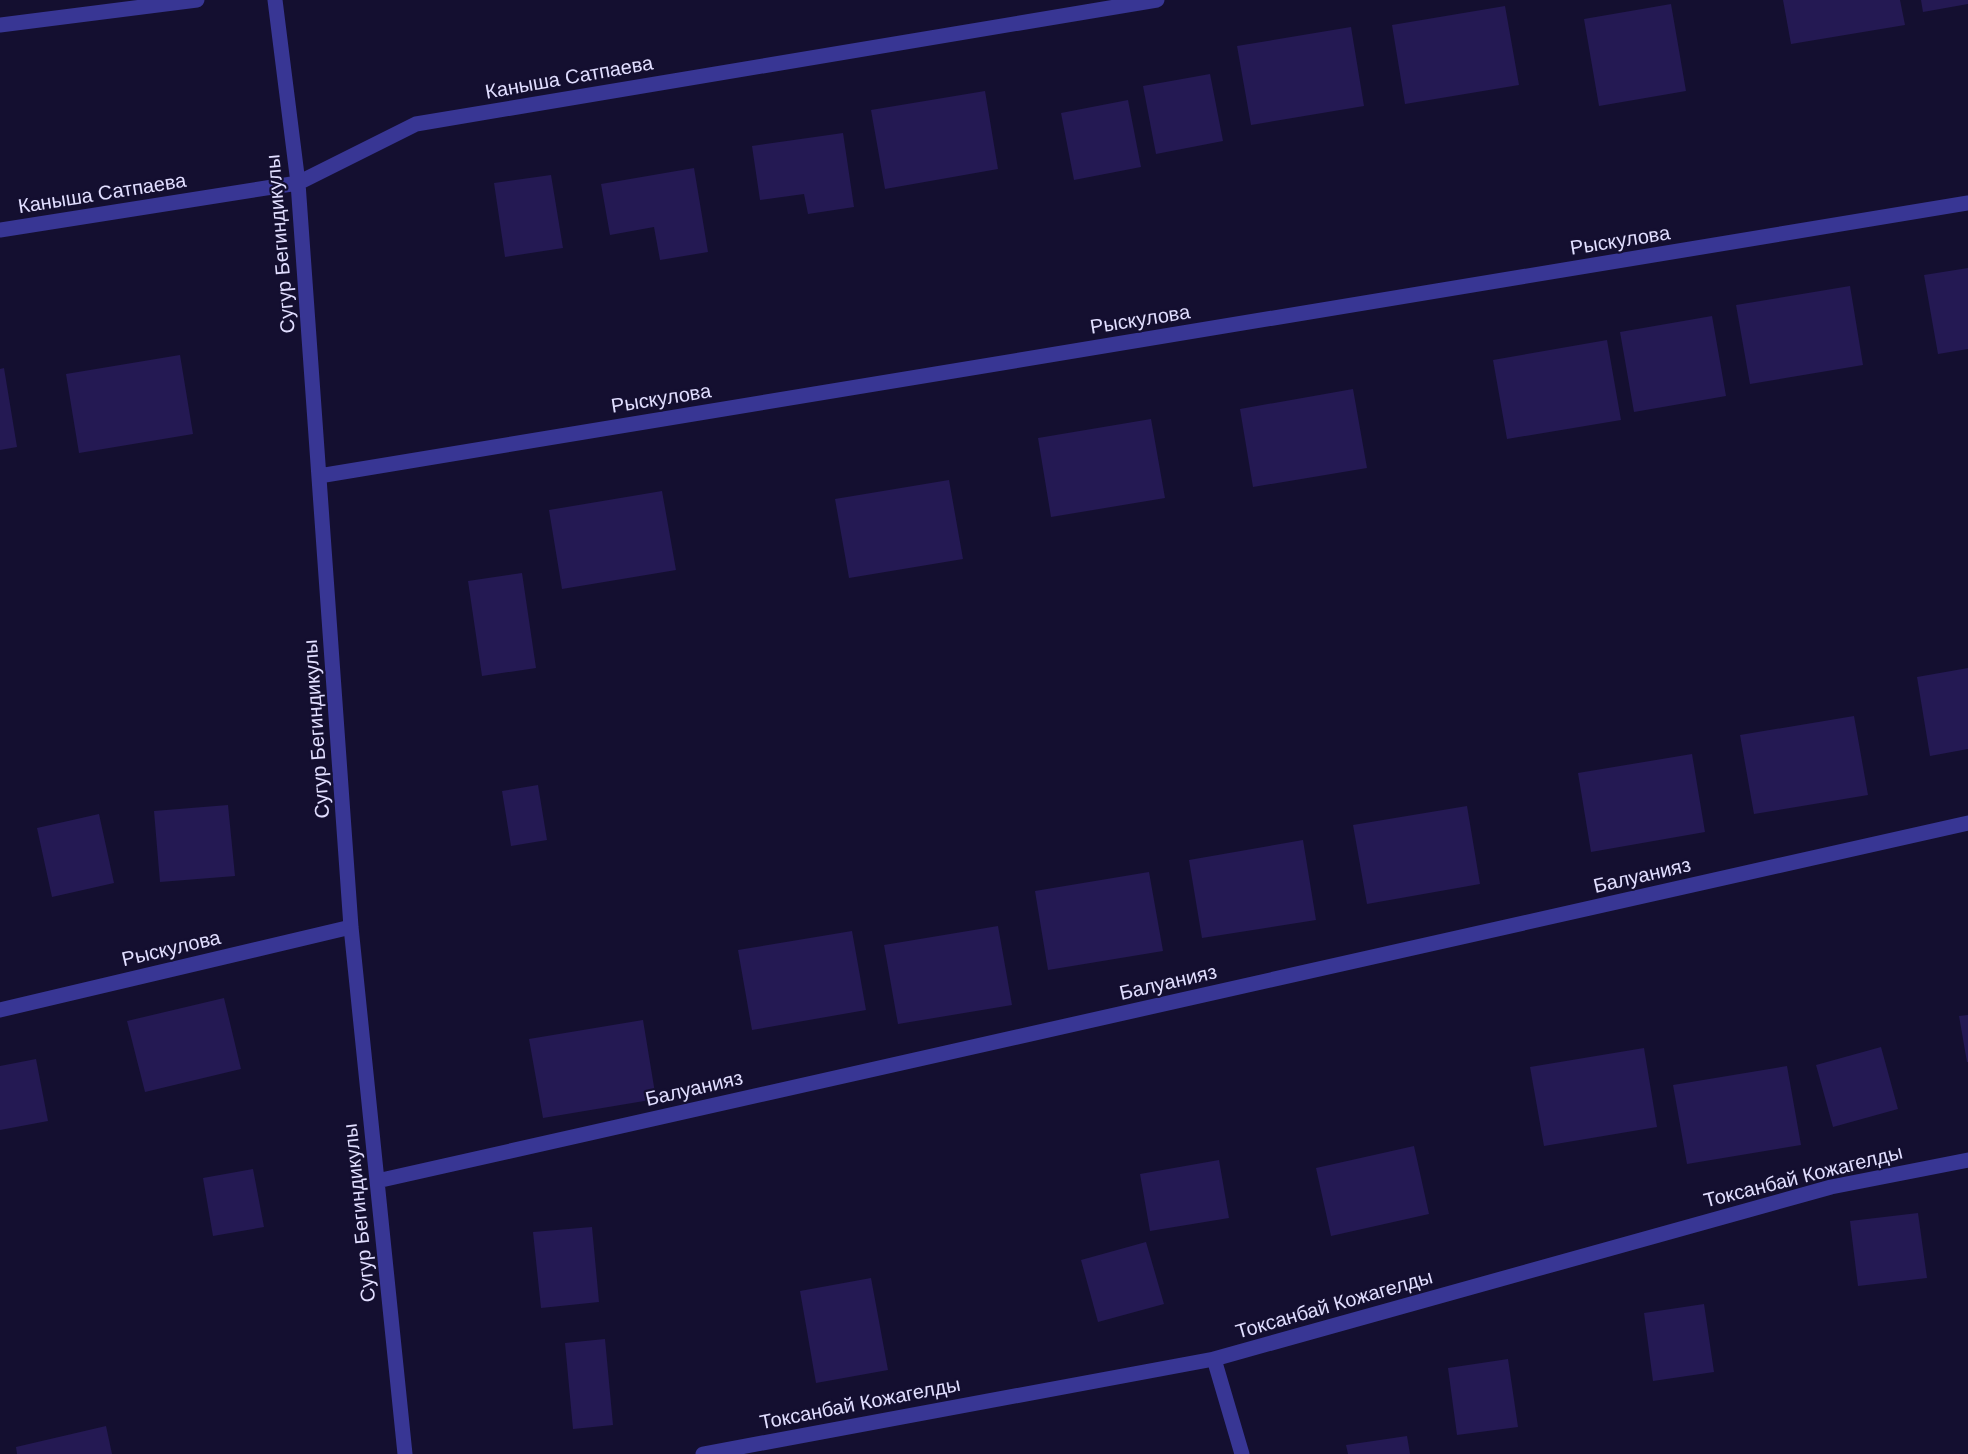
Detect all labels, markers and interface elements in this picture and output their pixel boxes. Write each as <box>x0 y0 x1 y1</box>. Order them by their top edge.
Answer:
street label: Каныша Сатпаева <box>483 51 655 103</box>
street label: Сугур Бегиндикулы <box>261 154 299 334</box>
street label: Каныша Сатпаева <box>16 169 189 217</box>
street label: Рыскулова <box>1569 221 1672 259</box>
street label: Рыскулова <box>1089 300 1192 338</box>
street label: Рыскулова <box>610 379 713 417</box>
street label: Сугур Бегиндикулы <box>299 639 333 819</box>
street label: Балуанияз <box>1591 853 1693 897</box>
street label: Рыскулова <box>119 926 223 970</box>
street label: Балуанияз <box>1117 960 1219 1004</box>
street label: Балуанияз <box>643 1066 745 1110</box>
street label: Сугур Бегиндикулы <box>339 1123 379 1303</box>
street label: Токсанбай Кожагелды <box>1701 1141 1905 1211</box>
street label: Токсанбай Кожагелды <box>1233 1265 1435 1343</box>
street label: Токсанбай Кожагелды <box>758 1373 962 1433</box>

